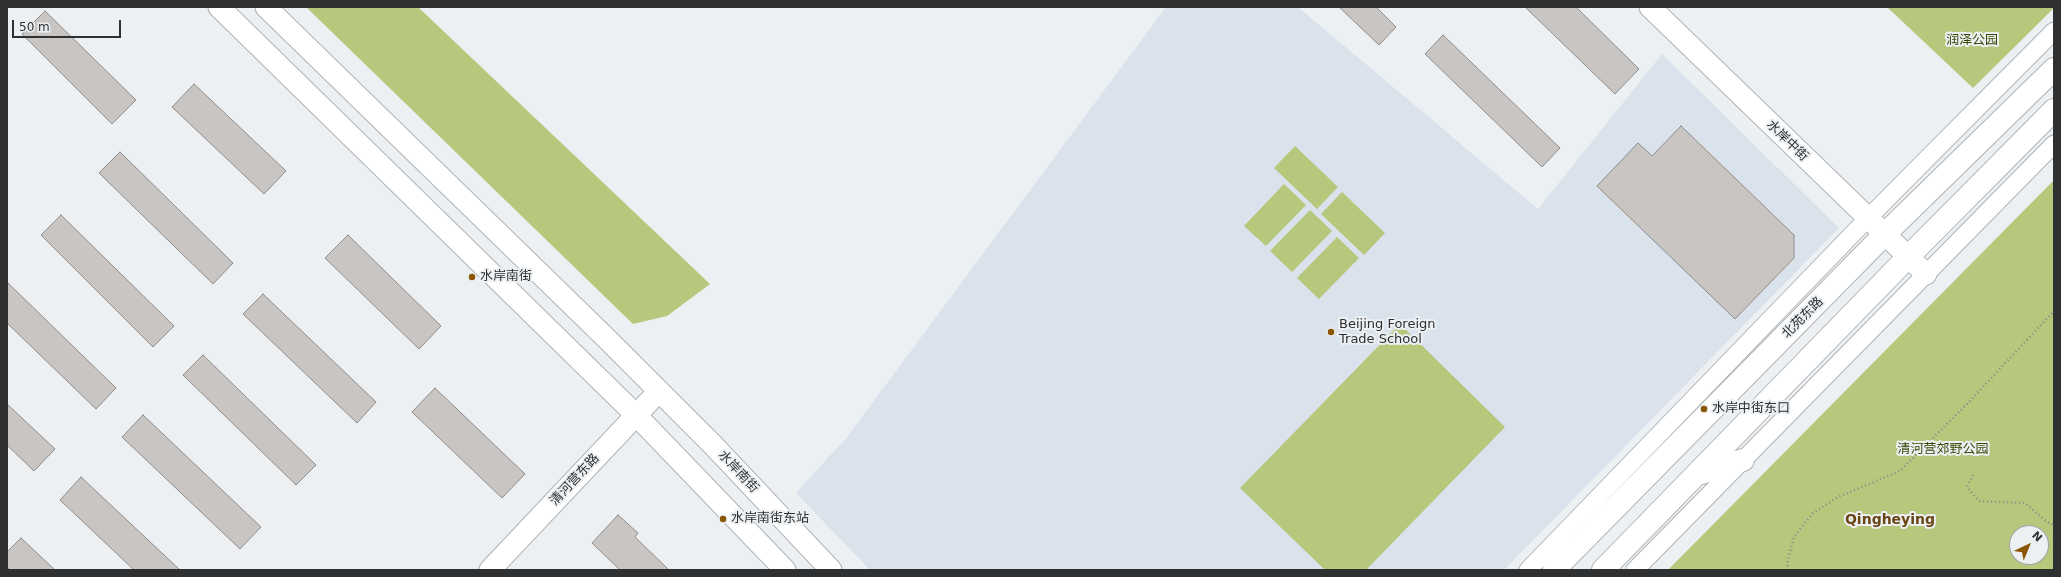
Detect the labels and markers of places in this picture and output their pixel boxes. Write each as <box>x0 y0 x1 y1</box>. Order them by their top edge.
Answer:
place label: 水岸南街 <box>480 269 532 285</box>
marker: 水岸南街 <box>467 272 477 282</box>
place label: Beijing Foreign Trade School <box>1339 317 1436 348</box>
marker: Beijing Foreign Trade School <box>1326 327 1336 337</box>
place label: 水岸中街东口 <box>1712 401 1790 417</box>
marker: 水岸中街东口 <box>1699 404 1709 414</box>
place label: 水岸南街东站 <box>731 511 809 527</box>
marker: 水岸南街东站 <box>718 514 728 524</box>

